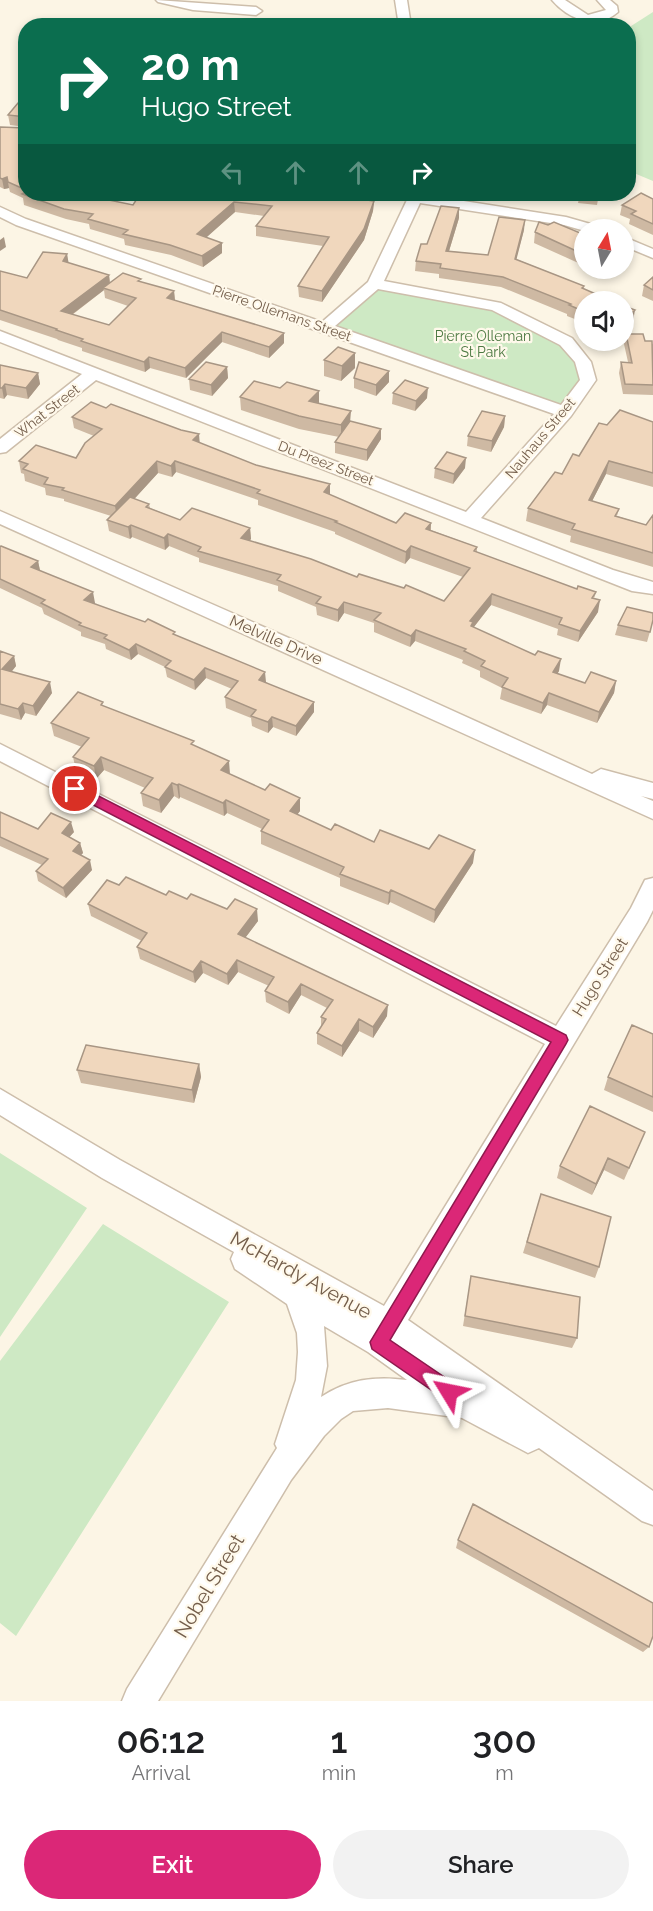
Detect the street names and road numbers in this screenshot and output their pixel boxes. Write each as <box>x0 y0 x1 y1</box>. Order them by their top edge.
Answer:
street label: Pierre Ollemans Street <box>211 282 354 344</box>
street label: What Street <box>12 381 83 441</box>
street label: Nauhaus Street <box>502 394 578 481</box>
street label: Du Preez Street <box>276 437 376 489</box>
street label: Melville Drive <box>227 611 325 669</box>
street label: Hugo Street <box>568 934 632 1020</box>
street label: McHardy Avenue <box>226 1226 376 1324</box>
street label: Nobel Street <box>169 1530 249 1642</box>

